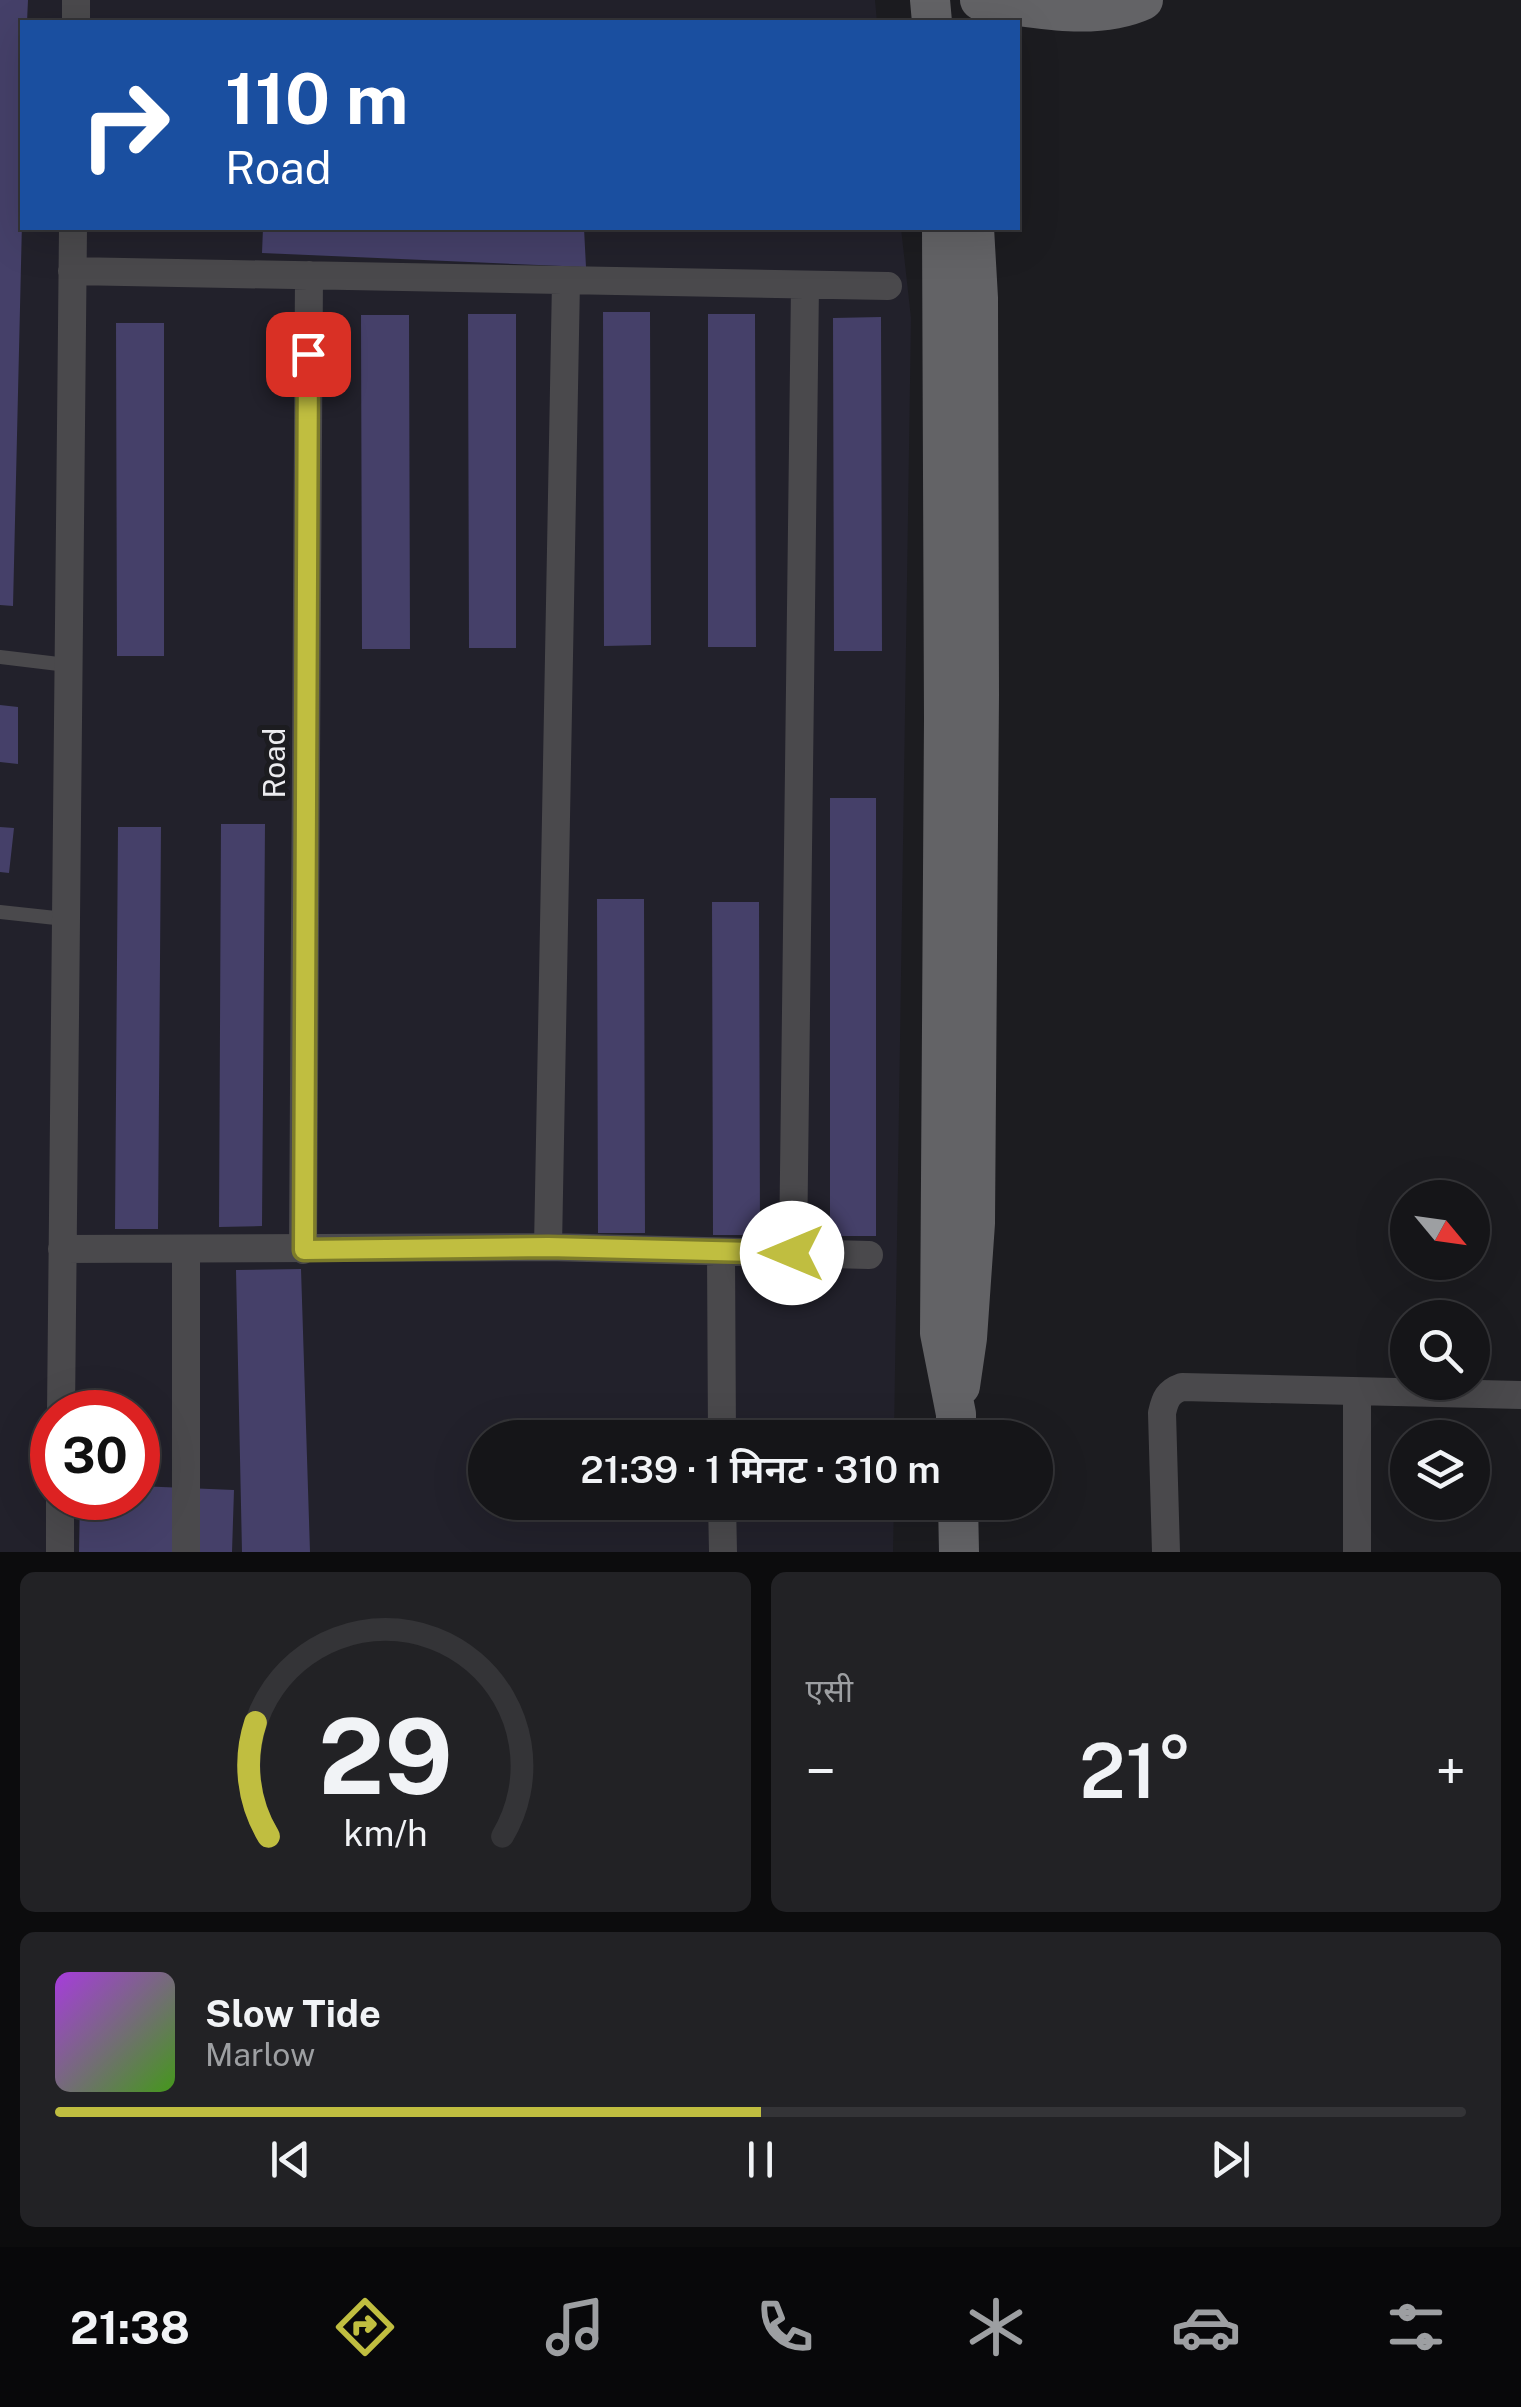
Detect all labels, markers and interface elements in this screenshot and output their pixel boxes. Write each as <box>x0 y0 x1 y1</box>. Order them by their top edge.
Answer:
text: 110 m <box>225 57 409 140</box>
icon: right <box>60 60 190 190</box>
text: Road <box>225 141 332 194</box>
pin <box>266 312 351 397</box>
icon: arrive <box>281 327 336 382</box>
street label: Road <box>256 727 292 799</box>
north arrow <box>1390 1180 1490 1280</box>
map controls <box>1390 1180 1490 1520</box>
position arrow <box>740 1201 844 1305</box>
button: search <box>1390 1300 1490 1400</box>
speed limit sign: 30 <box>30 1390 160 1520</box>
button: layers <box>1390 1420 1490 1520</box>
text: 21:39 · 1 मिनट · 310 m <box>580 1447 941 1492</box>
text: एसी <box>806 1672 853 1709</box>
text: 29 <box>318 1695 453 1817</box>
text: 21° <box>1079 1727 1192 1815</box>
text: − <box>806 1739 836 1803</box>
text: + <box>1436 1739 1466 1803</box>
text: km/h <box>343 1812 427 1854</box>
text: Slow Tide <box>205 1991 381 2036</box>
text: Marlow <box>205 2036 315 2073</box>
icon: previous <box>263 2132 318 2187</box>
icon: pause <box>733 2132 788 2187</box>
icon: next <box>1203 2132 1258 2187</box>
icon: directions <box>330 2292 400 2362</box>
icon: music <box>540 2292 610 2362</box>
icon: phone <box>750 2292 820 2362</box>
icon: climate <box>961 2292 1031 2362</box>
icon: car <box>1171 2292 1241 2362</box>
icon: filters <box>1381 2292 1451 2362</box>
text: 21:38 <box>70 2301 190 2354</box>

